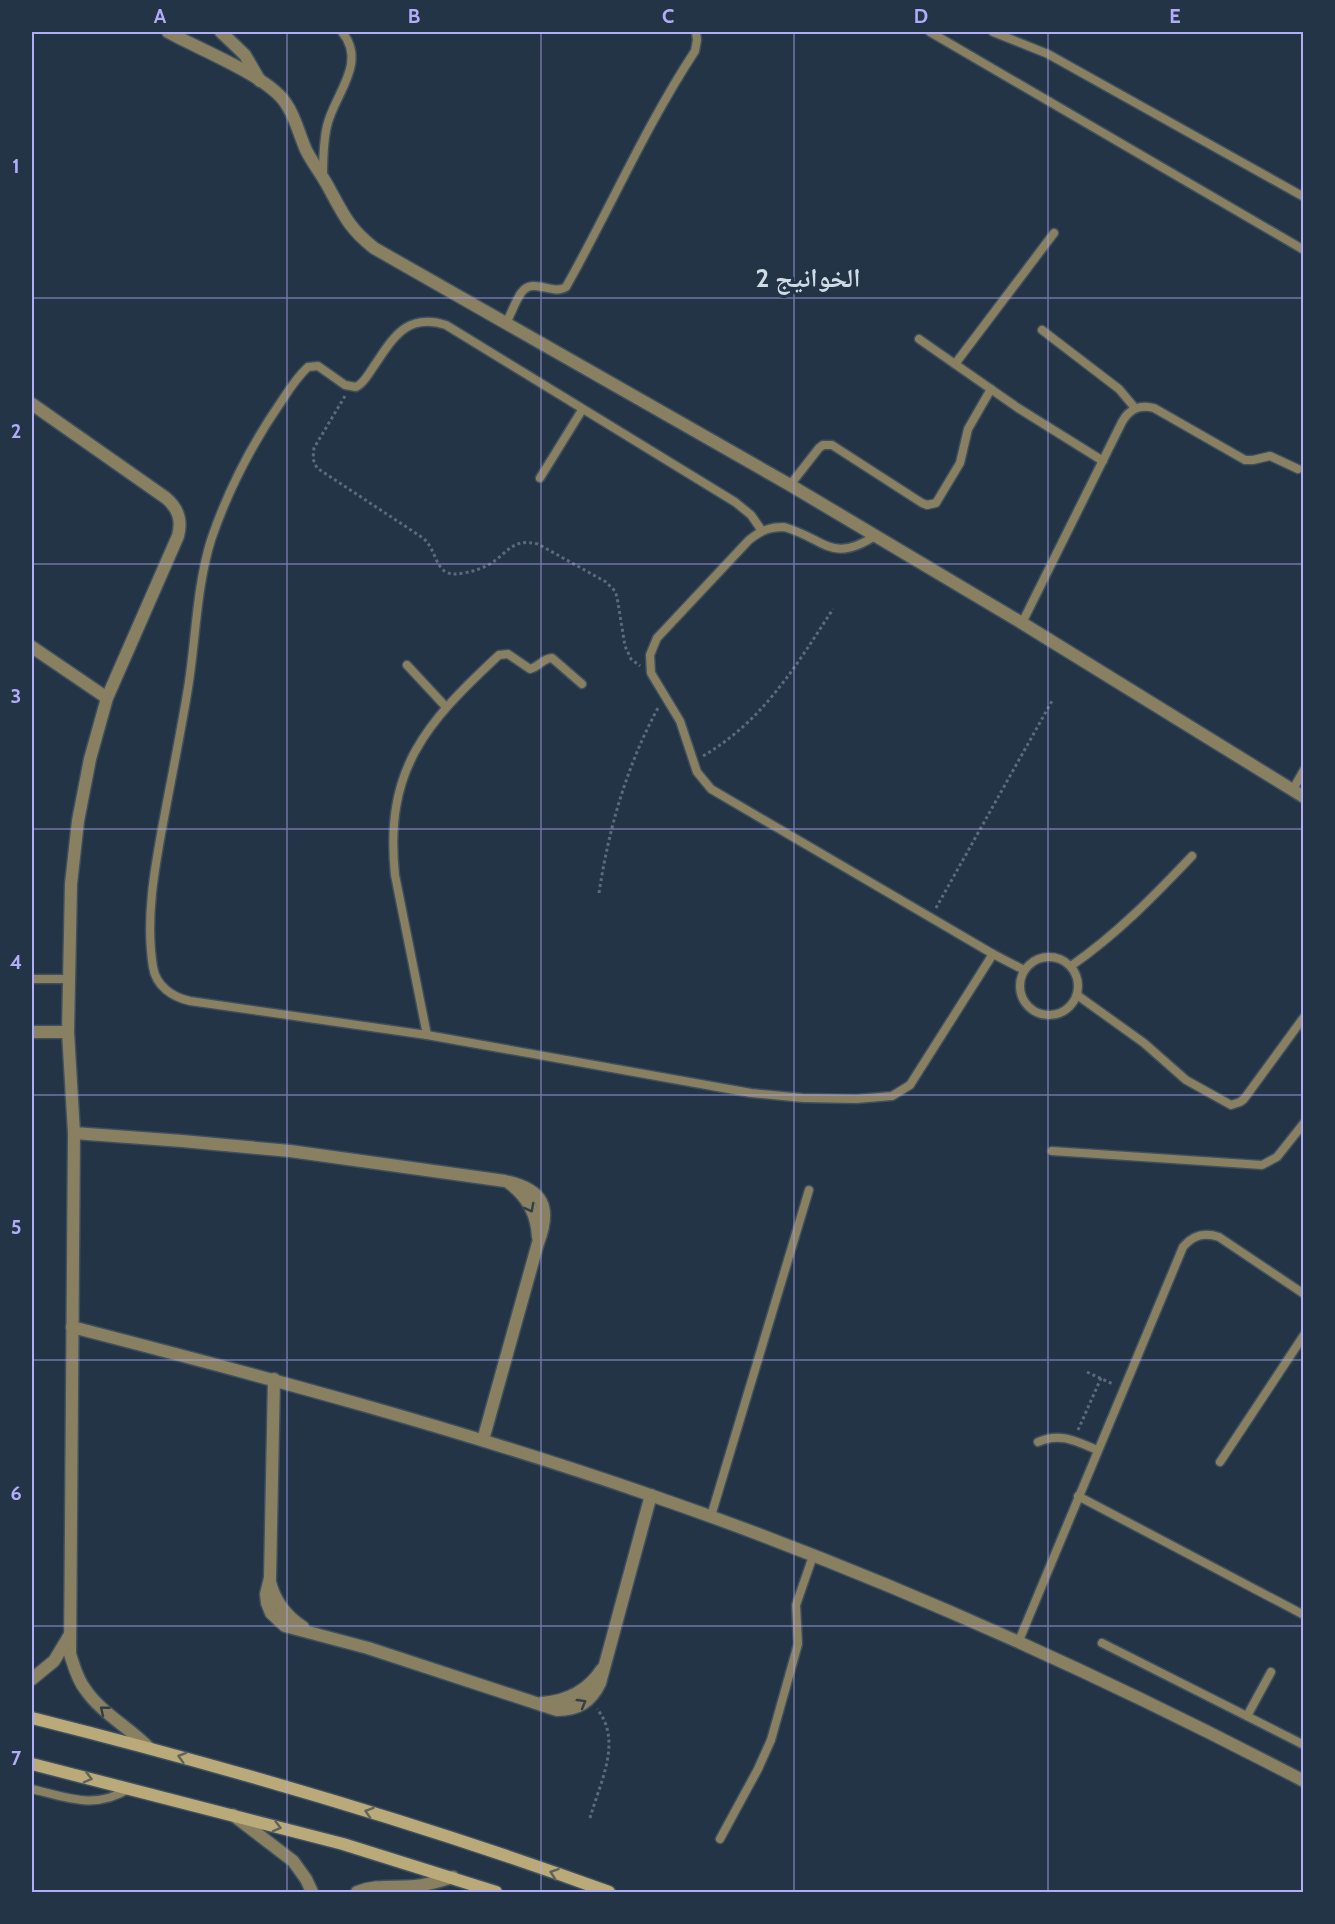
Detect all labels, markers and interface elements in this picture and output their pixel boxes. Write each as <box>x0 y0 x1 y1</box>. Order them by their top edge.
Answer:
text: A <box>154 4 167 28</box>
text: B <box>408 4 420 28</box>
text: C <box>662 4 674 28</box>
text: D <box>914 4 928 28</box>
text: E <box>1169 4 1181 28</box>
text: 1 <box>12 154 20 178</box>
district label: الخوانيج 2 <box>755 262 861 295</box>
text: 2 <box>11 419 21 443</box>
text: 3 <box>11 684 21 708</box>
text: 4 <box>10 950 22 974</box>
one-way arrow <box>522 1201 534 1212</box>
text: 5 <box>11 1215 21 1239</box>
text: 6 <box>10 1481 22 1505</box>
one-way arrow <box>576 1699 586 1710</box>
one-way arrow <box>100 1706 111 1717</box>
text: 7 <box>11 1746 22 1770</box>
one-way arrow <box>177 1752 188 1764</box>
one-way arrow <box>83 1771 93 1783</box>
one-way arrow <box>364 1807 375 1819</box>
one-way arrow <box>272 1819 282 1832</box>
one-way arrow <box>549 1867 560 1880</box>

